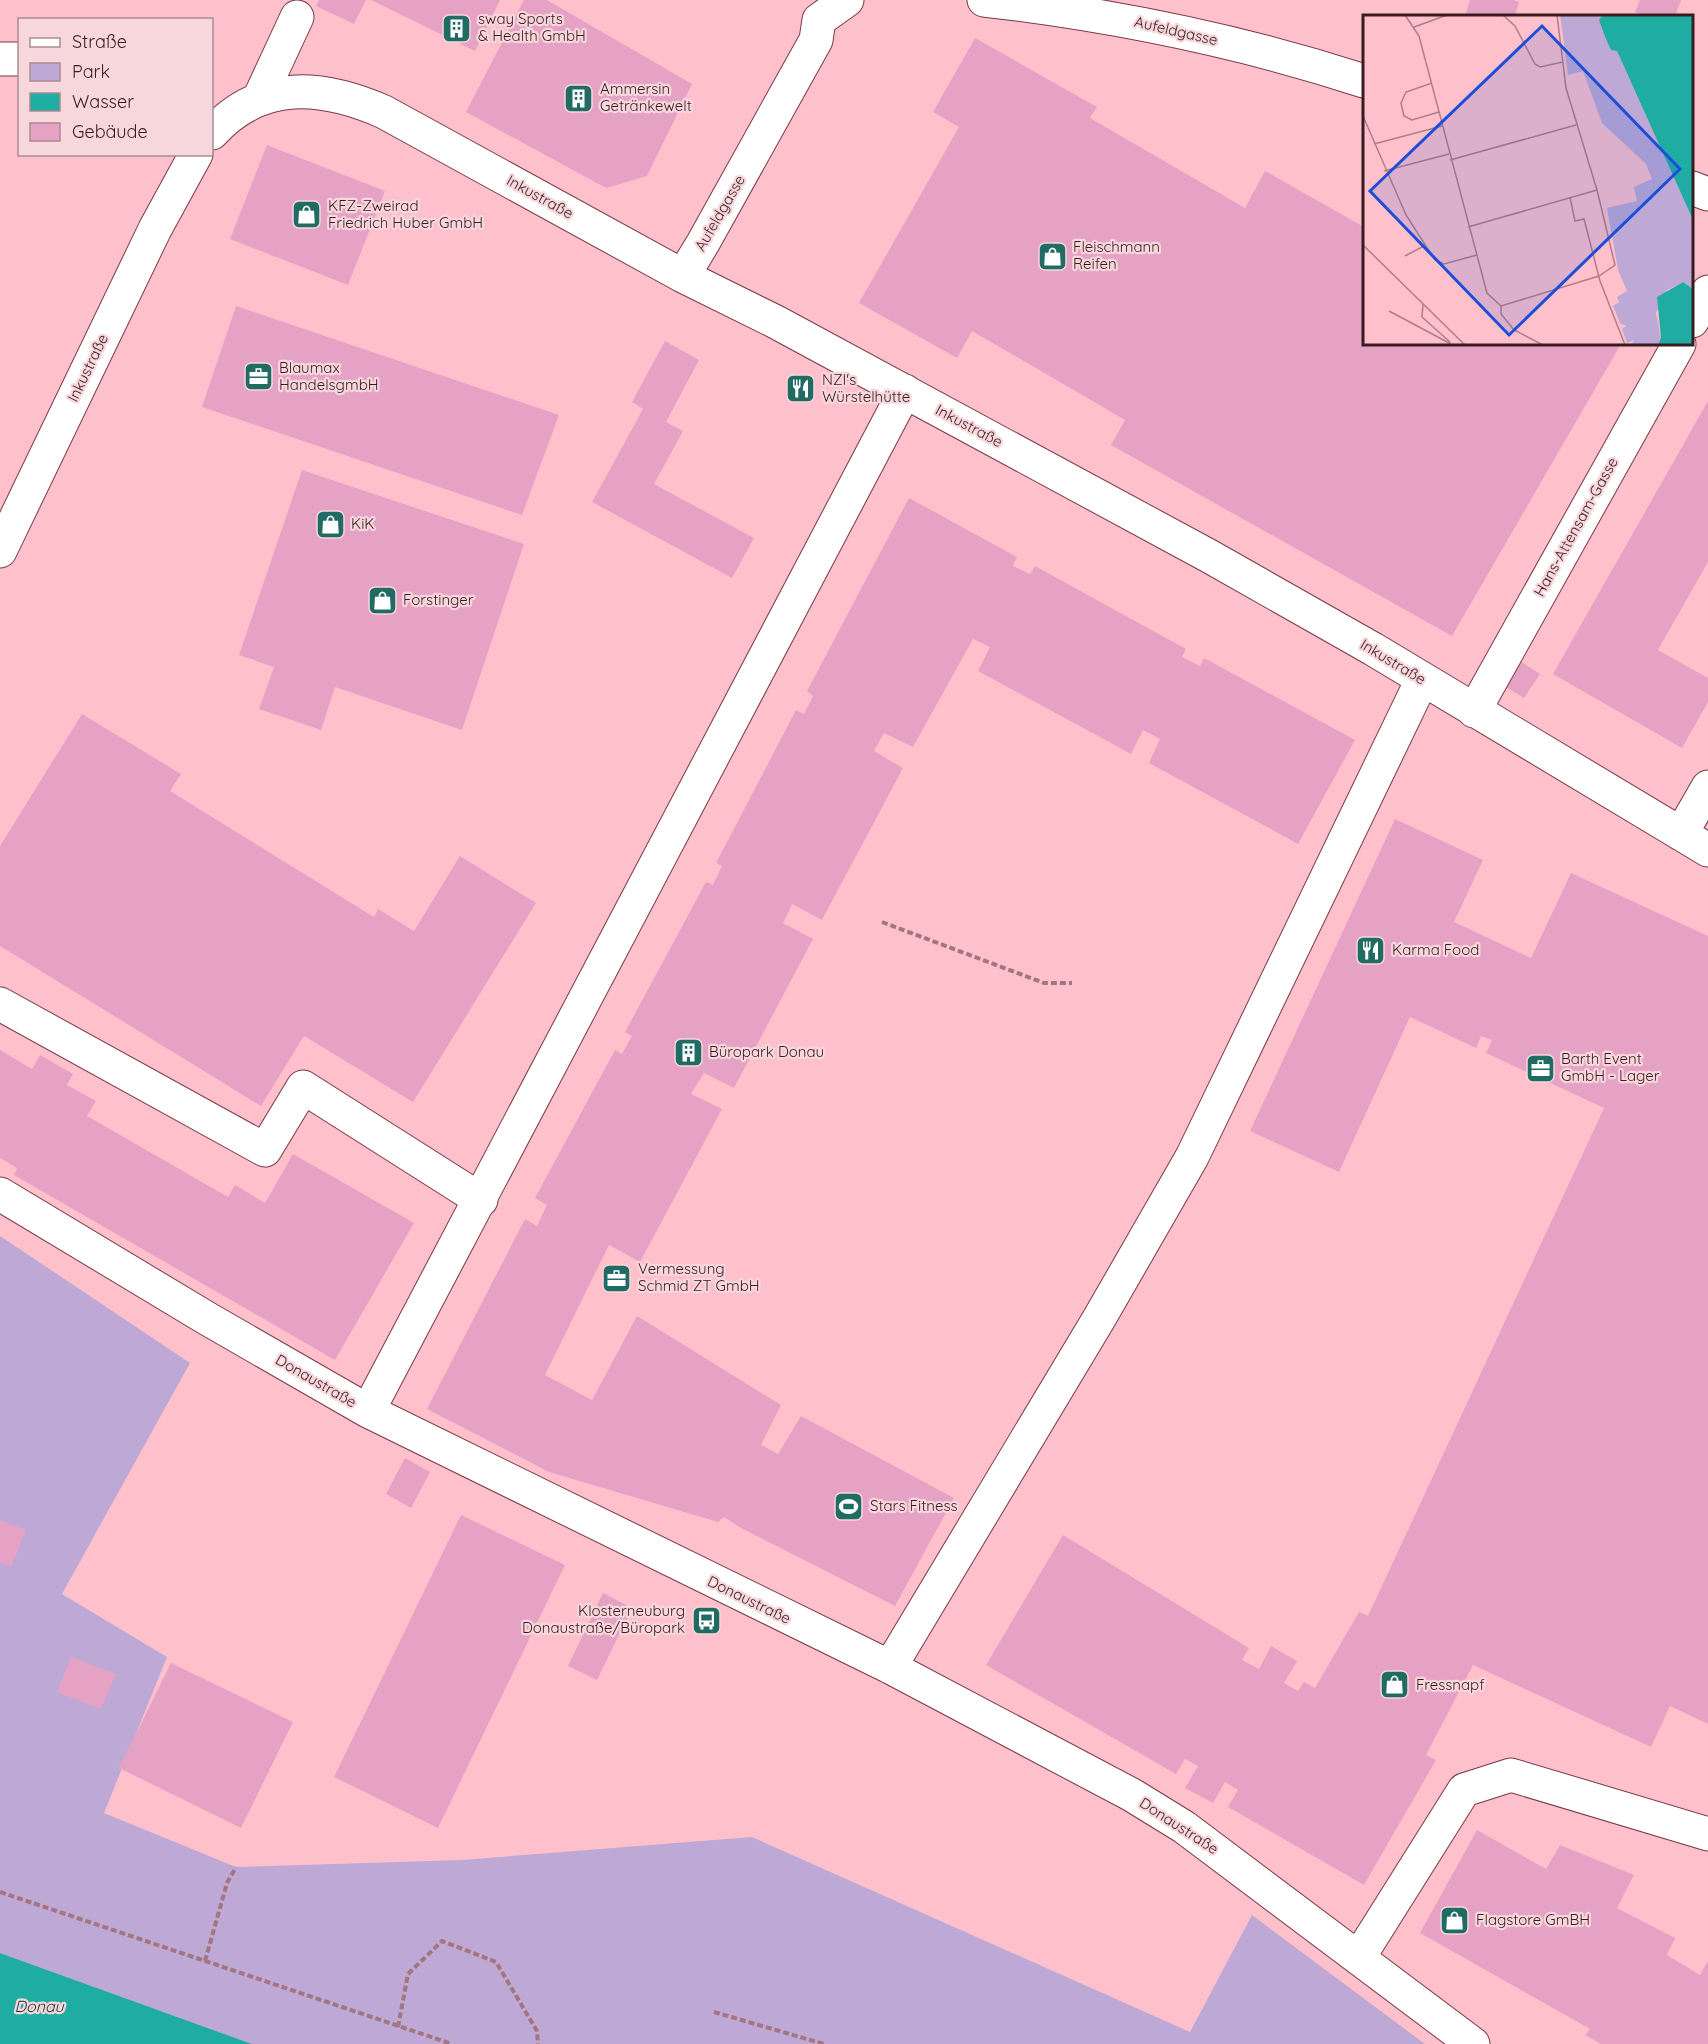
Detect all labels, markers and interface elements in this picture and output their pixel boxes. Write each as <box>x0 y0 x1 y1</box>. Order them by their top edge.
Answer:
place label: sway Sports & Health GmbH <box>478 9 586 45</box>
building icon: sway Sports & Health GmbH <box>441 12 473 44</box>
street label: Aufeldgasse <box>1133 12 1220 49</box>
inset map <box>1363 15 1693 345</box>
legend <box>18 18 213 156</box>
text: Straße <box>72 30 127 53</box>
text: Park <box>72 60 110 83</box>
place label: Ammersin Getränkewelt <box>600 79 692 115</box>
building icon: Ammersin Getränkewelt <box>563 82 595 114</box>
text: Wasser <box>72 90 134 113</box>
text: Gebäude <box>72 120 148 143</box>
street label: Inkustraße <box>504 170 577 223</box>
street label: Aufeldgasse <box>690 171 749 254</box>
place label: KFZ-Zweirad Friedrich Huber GmbH <box>328 196 483 232</box>
shop icon: KFZ-Zweirad Friedrich Huber GmbH <box>291 199 323 231</box>
place label: Fleischmann Reifen <box>1073 237 1160 273</box>
shop icon: Fleischmann Reifen <box>1036 240 1068 272</box>
street label: Inkustraße <box>63 331 112 405</box>
place label: Blaumax HandelsgmbH <box>279 358 379 394</box>
office icon: Blaumax HandelsgmbH <box>242 361 274 393</box>
place label: NZI's Würstelhütte <box>822 370 910 406</box>
restaurant icon: NZI's Würstelhütte <box>785 373 817 405</box>
street label: Inkustraße <box>932 400 1006 451</box>
street label: Hans-Attensam-Gasse <box>1529 454 1622 600</box>
shop icon: KiK <box>314 508 346 540</box>
place label: KiK <box>351 514 374 533</box>
shop icon: Forstinger <box>366 584 398 616</box>
place label: Forstinger <box>403 590 474 609</box>
street label: Inkustraße <box>1357 635 1430 689</box>
restaurant icon: Karma Food <box>1355 934 1387 966</box>
place label: Karma Food <box>1392 940 1479 959</box>
building icon: Büropark Donau <box>672 1036 704 1068</box>
place label: Büropark Donau <box>709 1042 824 1061</box>
place label: Barth Event GmbH - Lager <box>1561 1049 1660 1085</box>
office icon: Barth Event GmbH - Lager <box>1524 1052 1556 1084</box>
place label: Vermessung Schmid ZT GmbH <box>638 1259 760 1295</box>
office icon: Vermessung Schmid ZT GmbH <box>601 1262 633 1294</box>
street label: Donaustraße <box>272 1350 360 1411</box>
sports icon: Stars Fitness <box>833 1490 865 1522</box>
place label: Stars Fitness <box>870 1496 958 1515</box>
street label: Donaustraße <box>704 1571 794 1628</box>
place label: Klosterneuburg Donaustraße/Büropark <box>522 1601 685 1637</box>
bus stop icon: Klosterneuburg Donaustraße/Büropark <box>690 1604 722 1636</box>
shop icon: Fressnapf <box>1379 1669 1411 1701</box>
place label: Fressnapf <box>1416 1675 1485 1694</box>
street label: Donaustraße <box>1136 1793 1222 1858</box>
shop icon: Flagstore GmBH <box>1439 1904 1471 1936</box>
place label: Flagstore GmBH <box>1476 1910 1590 1929</box>
water label: Donau <box>14 1996 64 2016</box>

